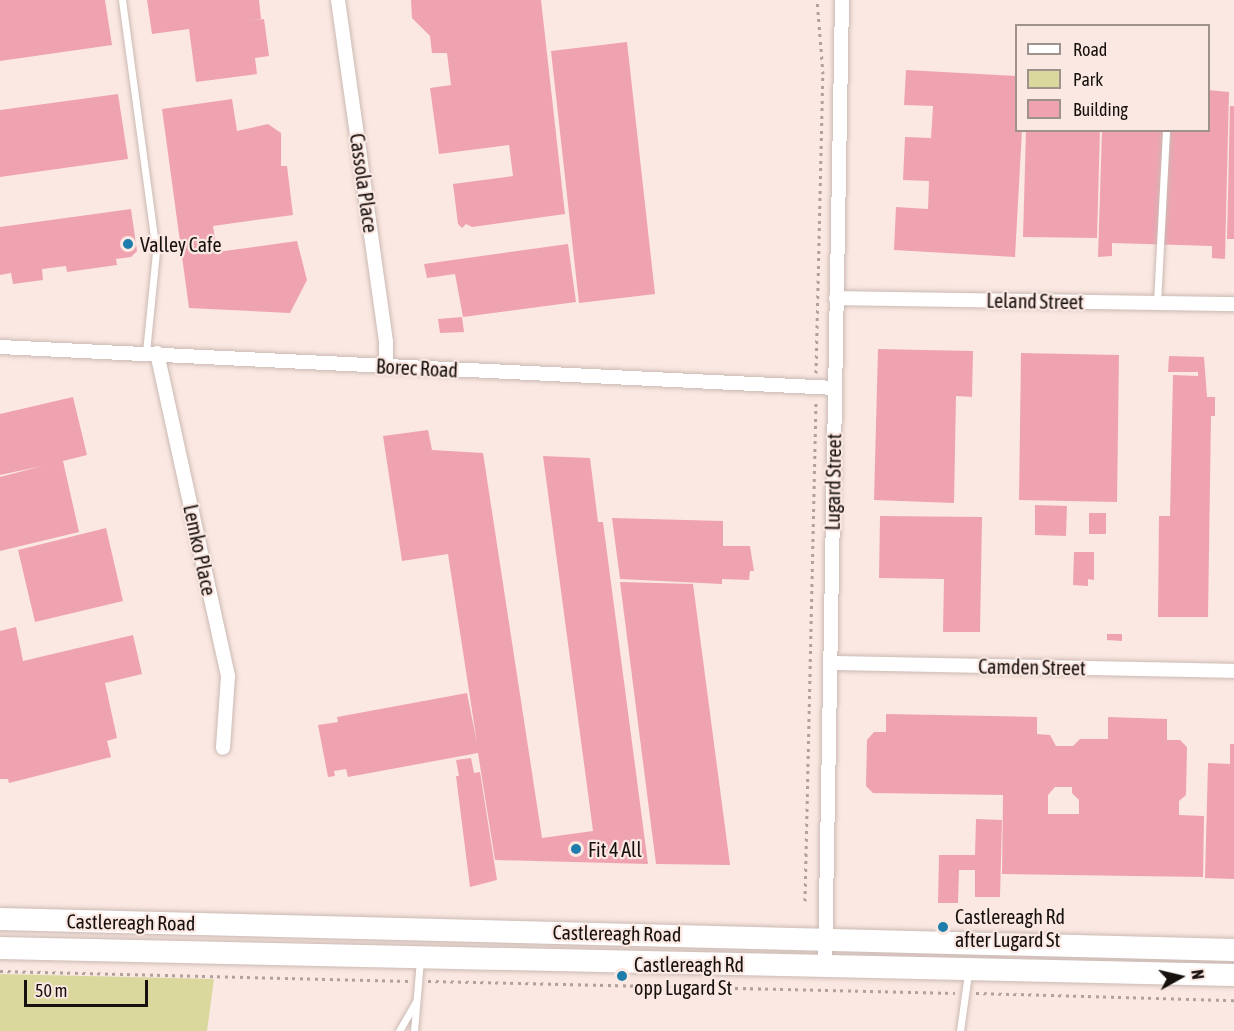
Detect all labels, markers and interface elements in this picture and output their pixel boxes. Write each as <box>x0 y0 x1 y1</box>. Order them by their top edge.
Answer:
legend <box>1015 24 1210 132</box>
text: Road <box>1073 39 1107 60</box>
text: Park <box>1073 69 1103 90</box>
text: Building <box>1073 99 1128 120</box>
street label: Cassola Place <box>345 132 383 234</box>
place label: Valley Cafe <box>140 232 222 256</box>
marker: Valley Cafe <box>121 237 135 251</box>
street label: Leland Street <box>986 288 1084 314</box>
street label: Borec Road <box>375 354 459 382</box>
street label: Lugard Street <box>820 433 846 531</box>
street label: Lemko Place <box>179 502 221 598</box>
street label: Camden Street <box>978 654 1086 680</box>
place label: Fit 4 All <box>588 837 642 861</box>
marker: Fit 4 All <box>569 842 583 856</box>
place label: Castlereagh Rd after Lugard St <box>955 904 1065 951</box>
street label: Castlereagh Road <box>66 909 196 935</box>
street label: Castlereagh Road <box>552 920 682 946</box>
marker: Castlereagh Rd after Lugard St <box>936 920 950 934</box>
north arrow <box>1150 947 1210 1007</box>
place label: Castlereagh Rd opp Lugard St <box>634 952 744 999</box>
scale bar <box>27 968 152 1006</box>
marker: Castlereagh Rd opp Lugard St <box>615 969 629 983</box>
text: N <box>1188 969 1207 980</box>
text: 50 m <box>35 980 67 1001</box>

